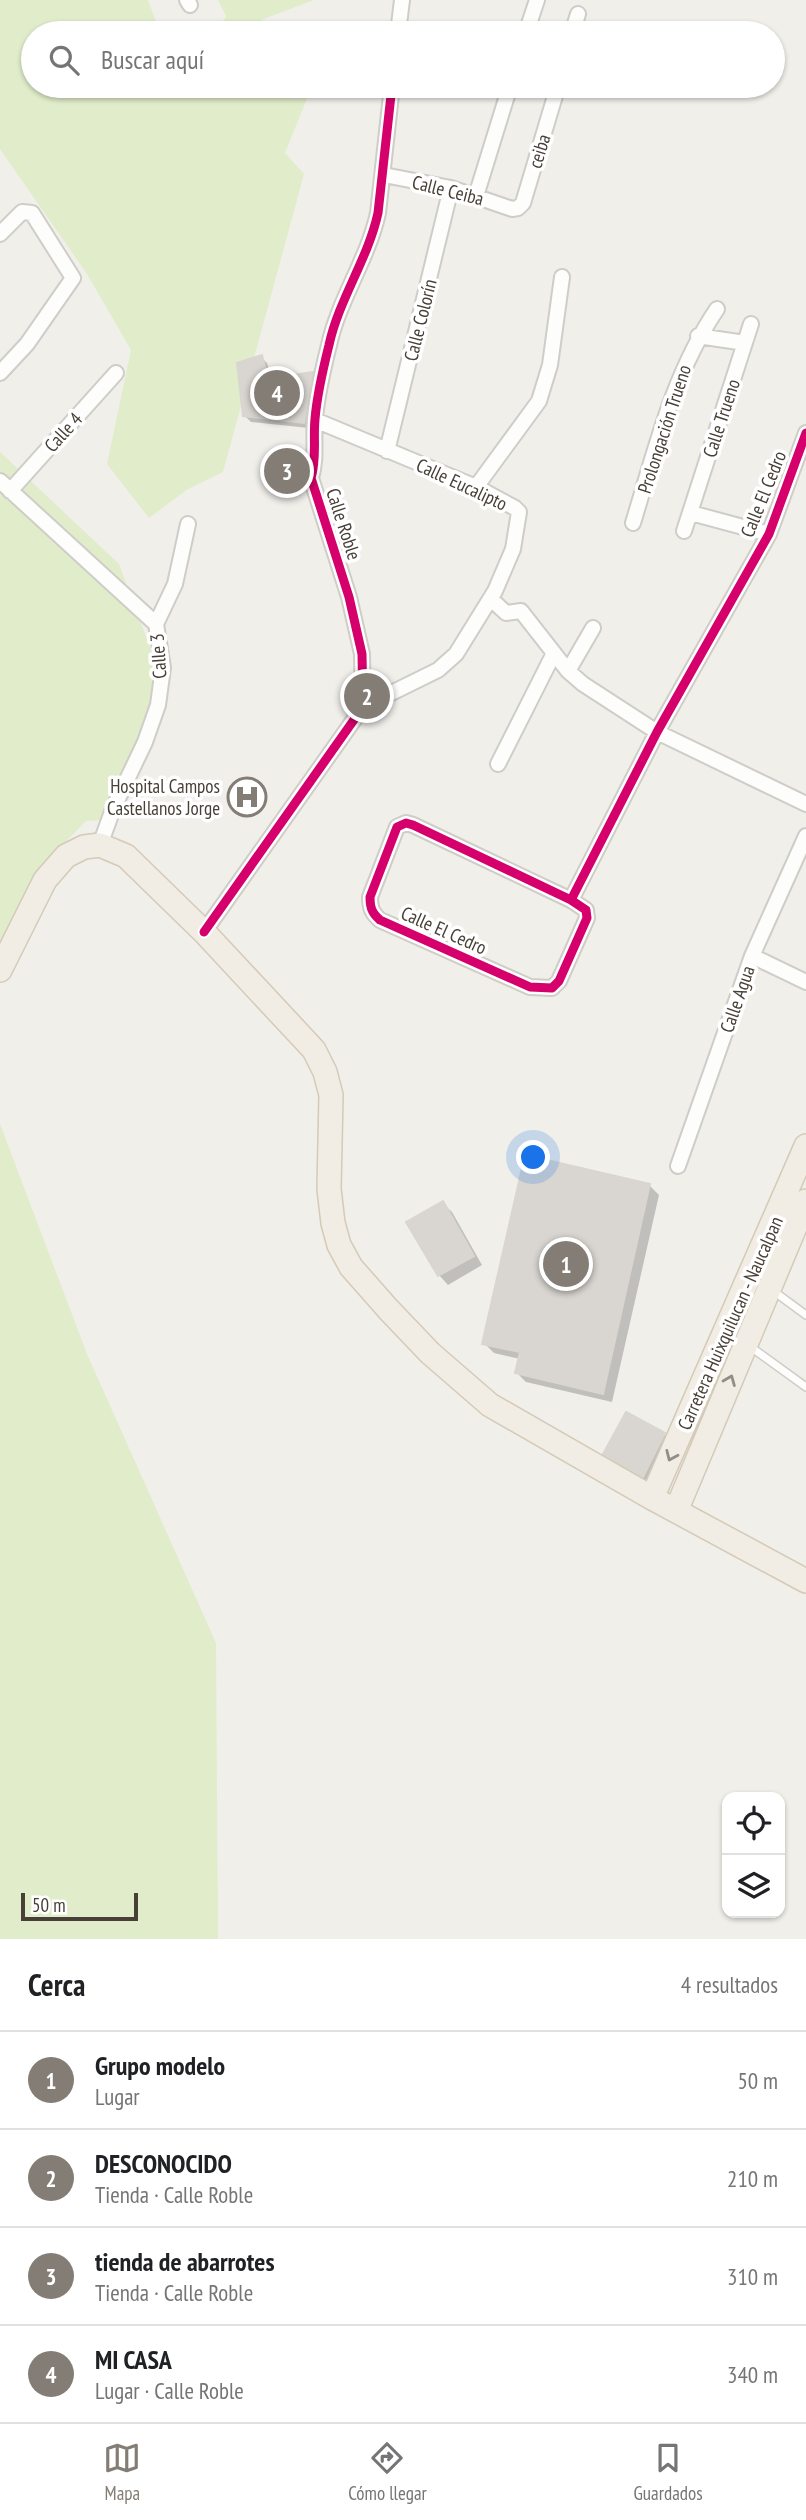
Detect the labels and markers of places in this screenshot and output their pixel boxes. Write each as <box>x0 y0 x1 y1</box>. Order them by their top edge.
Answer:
pin: 4 <box>254 367 300 419</box>
pin: 3 <box>264 445 310 497</box>
pin: 2 <box>344 670 390 722</box>
place label: Hospital Campos Castellanos Jorge <box>107 774 220 820</box>
hospital icon: Hospital Campos Castellanos Jorge <box>226 776 268 818</box>
pin: 1 <box>543 1238 589 1290</box>

